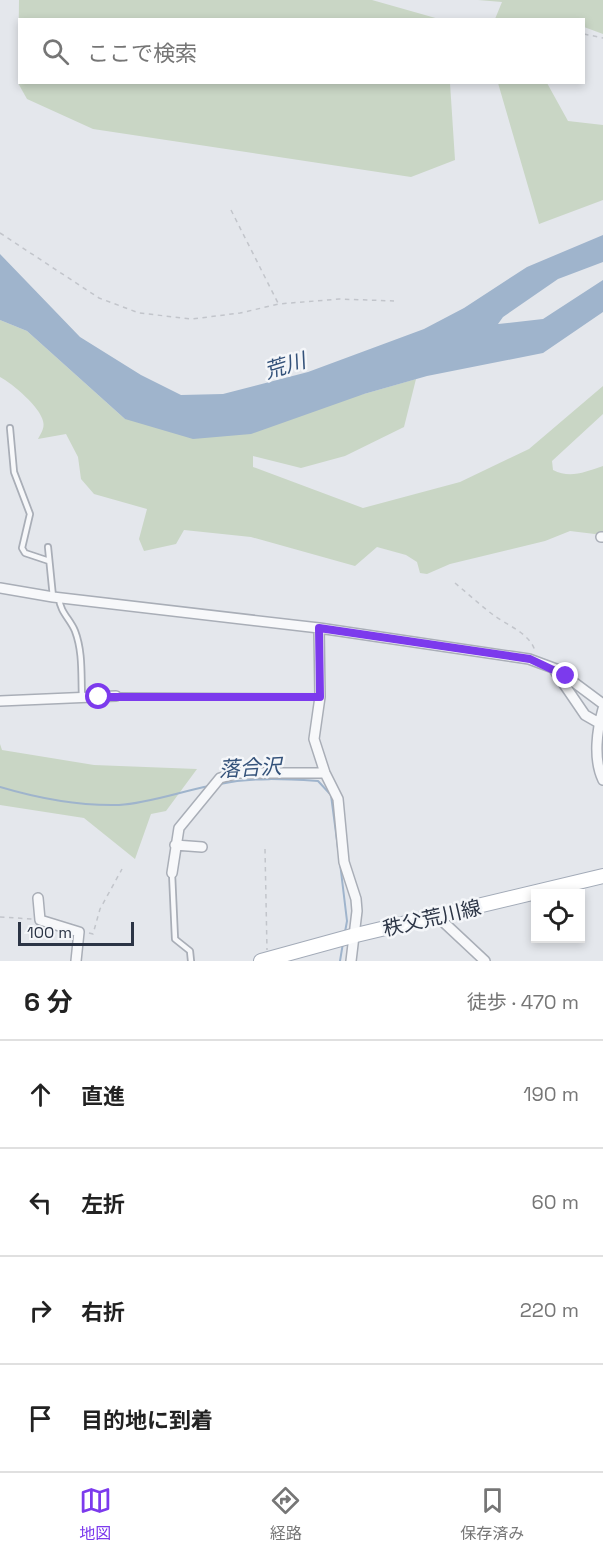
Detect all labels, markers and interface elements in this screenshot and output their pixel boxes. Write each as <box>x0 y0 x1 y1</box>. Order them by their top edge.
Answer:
search box <box>18 18 585 84</box>
icon: search <box>39 35 72 68</box>
text: ここで検索 <box>87 39 197 67</box>
water label: 荒川 <box>261 346 311 385</box>
route end <box>552 662 578 688</box>
route start <box>85 683 111 709</box>
water label: 落合沢 <box>218 752 285 783</box>
map controls <box>531 889 585 943</box>
button: locate <box>531 889 585 943</box>
street label: 秩父荒川線 <box>380 894 484 942</box>
scale bar <box>18 919 134 947</box>
text: 100 m <box>27 922 72 943</box>
text: 6 分 <box>24 985 73 1019</box>
text: 徒歩 · 470 m <box>467 989 579 1015</box>
icon: ahead <box>24 1078 57 1111</box>
text: 190 m <box>523 1081 579 1107</box>
text: 直進 <box>81 1082 125 1110</box>
icon: left <box>24 1186 57 1219</box>
text: 60 m <box>532 1189 579 1215</box>
text: 左折 <box>81 1190 125 1218</box>
icon: right <box>24 1294 57 1327</box>
text: 220 m <box>520 1297 579 1323</box>
text: 右折 <box>81 1298 125 1326</box>
icon: arrive <box>24 1402 57 1435</box>
text: 目的地に到着 <box>81 1406 213 1434</box>
tab: 地図 <box>79 1484 112 1544</box>
tab: 経路 <box>269 1484 302 1544</box>
tab: 保存済み <box>460 1484 524 1544</box>

